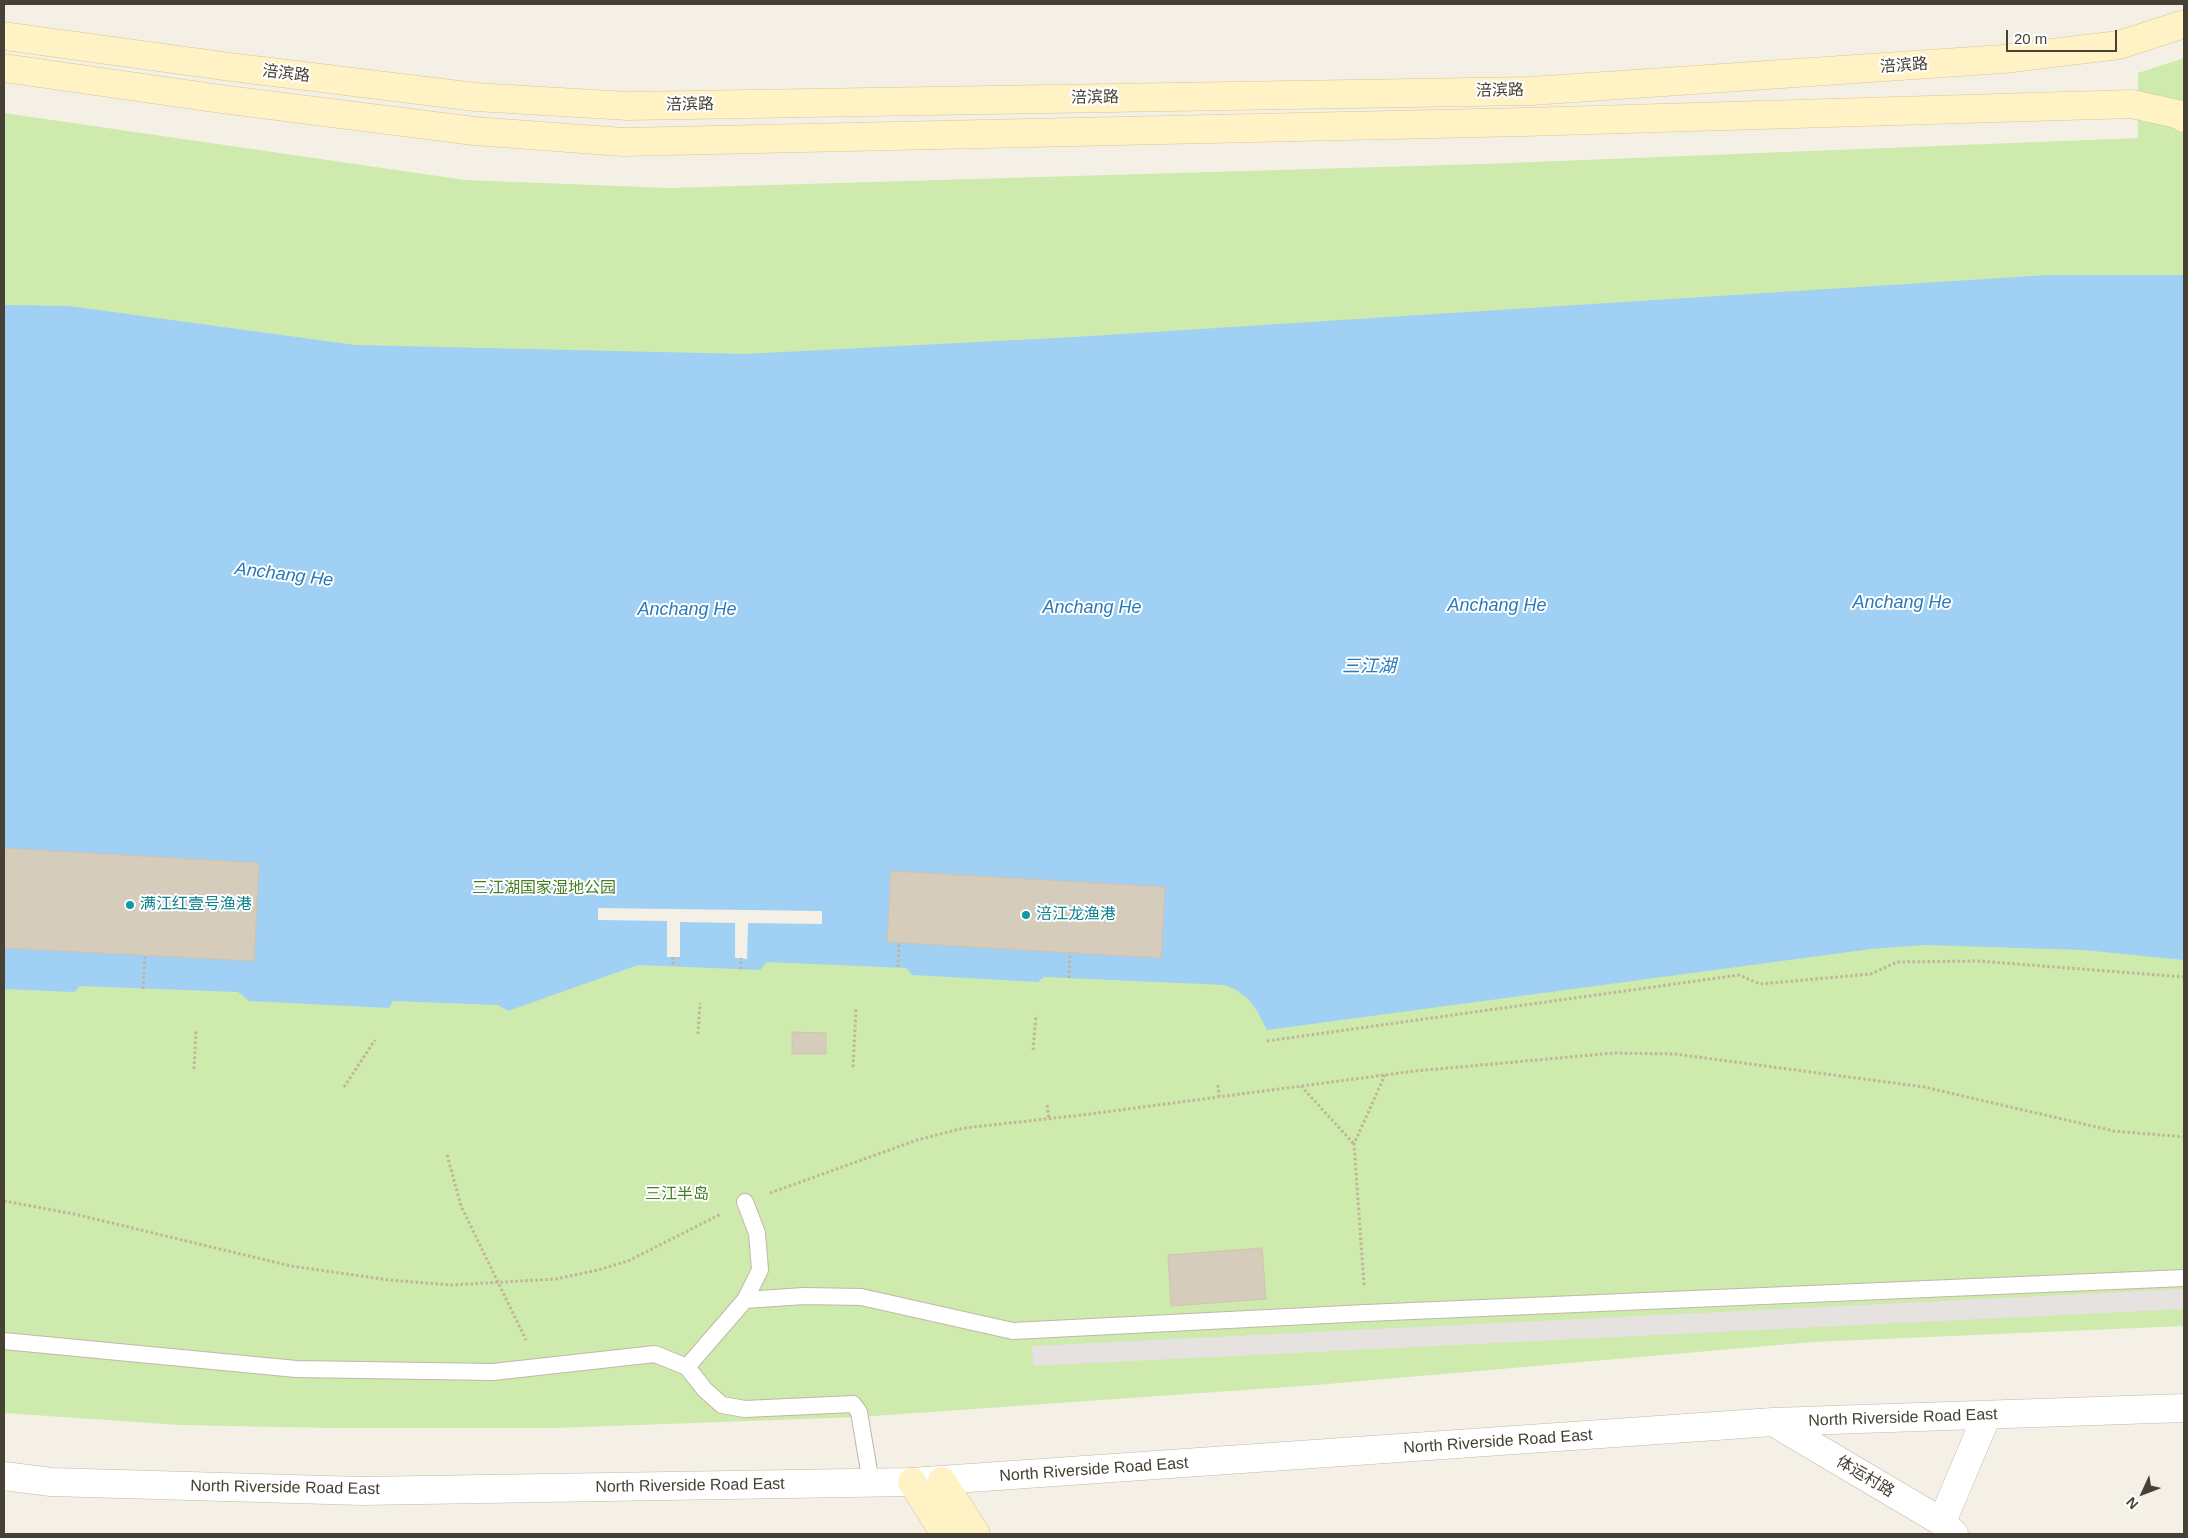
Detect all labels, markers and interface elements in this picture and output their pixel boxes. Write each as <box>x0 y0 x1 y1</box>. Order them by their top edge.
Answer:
scale bar <box>2008 20 2119 52</box>
text: 20 m <box>2014 30 2047 47</box>
street label: 涪滨路 <box>1879 55 1929 77</box>
street label: 涪滨路 <box>261 62 311 86</box>
street label: 涪滨路 <box>1476 81 1524 101</box>
street label: 涪滨路 <box>1071 88 1119 108</box>
street label: 涪滨路 <box>666 95 714 115</box>
water label: Anchang He <box>234 558 334 592</box>
water label: Anchang He <box>1852 592 1952 614</box>
water label: Anchang He <box>1447 595 1547 617</box>
water label: Anchang He <box>1042 597 1142 619</box>
water label: Anchang He <box>637 599 737 621</box>
water label: 三江湖 <box>1342 656 1396 678</box>
park label: 三江湖国家湿地公园 <box>472 879 616 899</box>
place label: 满江红壹号渔港 <box>140 895 252 915</box>
marker: 满江红壹号渔港 <box>124 899 136 911</box>
place label: 涪江龙渔港 <box>1036 905 1116 925</box>
marker: 涪江龙渔港 <box>1020 909 1032 921</box>
park label: 三江半岛 <box>645 1185 709 1205</box>
street label: North Riverside Road East <box>1808 1405 1998 1431</box>
street label: North Riverside Road East <box>1403 1426 1593 1458</box>
street label: 体运村路 <box>1833 1452 1897 1502</box>
street label: North Riverside Road East <box>999 1454 1189 1486</box>
north arrow <box>2118 1468 2168 1518</box>
street label: North Riverside Road East <box>595 1475 785 1497</box>
street label: North Riverside Road East <box>190 1477 380 1499</box>
text: N <box>2123 1494 2141 1512</box>

